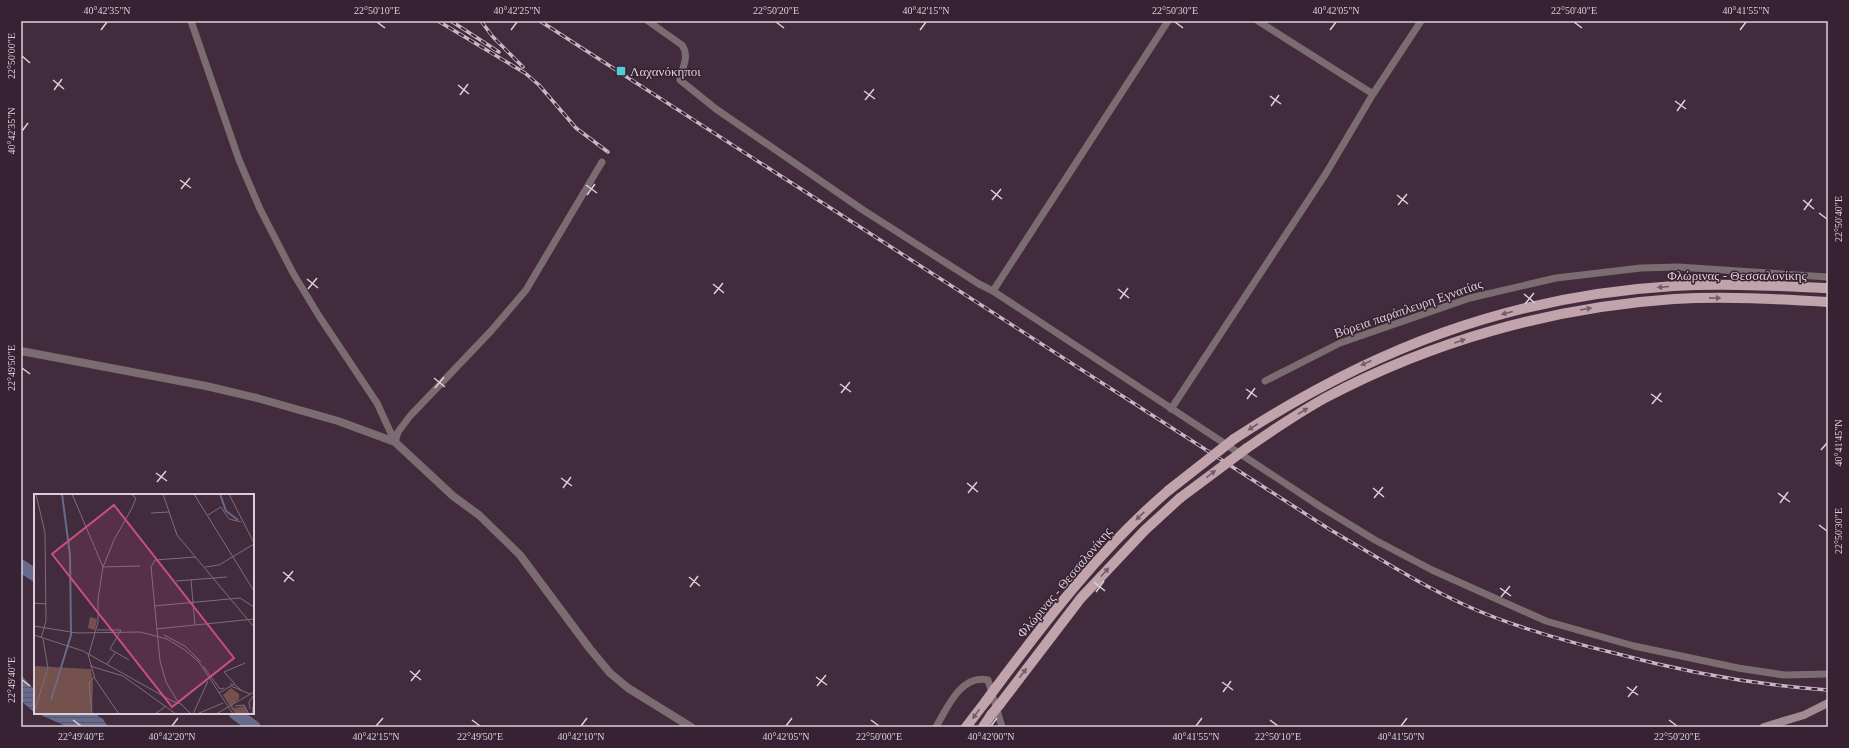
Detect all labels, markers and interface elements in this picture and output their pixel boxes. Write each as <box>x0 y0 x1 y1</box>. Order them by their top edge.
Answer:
text: 40°42'35"N <box>83 5 131 16</box>
text: 22°50'10"E <box>354 5 400 16</box>
text: 40°42'25"N <box>493 5 541 16</box>
text: 22°50'20"E <box>753 5 799 16</box>
text: 40°42'15"N <box>902 5 950 16</box>
text: 22°50'30"E <box>1152 5 1198 16</box>
text: 40°42'05"N <box>1312 5 1360 16</box>
text: 22°50'40"E <box>1551 5 1597 16</box>
text: 40°41'55"N <box>1722 5 1770 16</box>
text: 22°50'00"E <box>6 33 17 79</box>
place label: Λαχανόκηποι <box>630 64 701 79</box>
marker: Λαχανόκηποι <box>615 65 627 77</box>
text: 40°42'35"N <box>6 107 17 155</box>
text: 22°50'40"E <box>1833 196 1844 242</box>
street label: Φλώρινας - Θεσσαλονίκης <box>1667 268 1808 283</box>
street label: Βόρεια παράπλευρη Εγνατίας <box>1332 276 1485 341</box>
one-way arrow <box>1657 284 1669 291</box>
one-way arrow <box>1709 295 1722 301</box>
one-way arrow <box>1579 306 1592 312</box>
one-way arrow <box>1501 310 1514 316</box>
one-way arrow <box>1454 337 1466 343</box>
text: 22°49'50"E <box>6 345 17 391</box>
one-way arrow <box>1361 360 1372 366</box>
one-way arrow <box>1297 408 1309 415</box>
text: 40°41'45"N <box>1833 419 1844 467</box>
one-way arrow <box>1248 423 1258 431</box>
one-way arrow <box>1205 470 1216 479</box>
inset map <box>34 494 254 714</box>
text: 22°50'30"E <box>1833 508 1844 554</box>
one-way arrow <box>1135 511 1145 521</box>
street label: Φλώρινας - Θεσσαλονίκης <box>1014 523 1115 641</box>
one-way arrow <box>1100 567 1109 576</box>
text: 22°49'40"E <box>6 657 17 703</box>
one-way arrow <box>1019 668 1027 678</box>
one-way arrow <box>972 708 980 719</box>
text: 22°49'40"E <box>58 731 104 742</box>
text: 40°42'20"N <box>148 731 196 742</box>
text: 40°42'15"N <box>352 731 400 742</box>
text: 22°49'50"E <box>457 731 503 742</box>
text: 40°42'10"N <box>557 731 605 742</box>
text: 40°42'05"N <box>762 731 810 742</box>
text: 22°50'00"E <box>856 731 902 742</box>
text: 40°42'00"N <box>967 731 1015 742</box>
text: 40°41'55"N <box>1172 731 1220 742</box>
text: 22°50'10"E <box>1255 731 1301 742</box>
text: 40°41'50"N <box>1377 731 1425 742</box>
text: 22°50'20"E <box>1654 731 1700 742</box>

